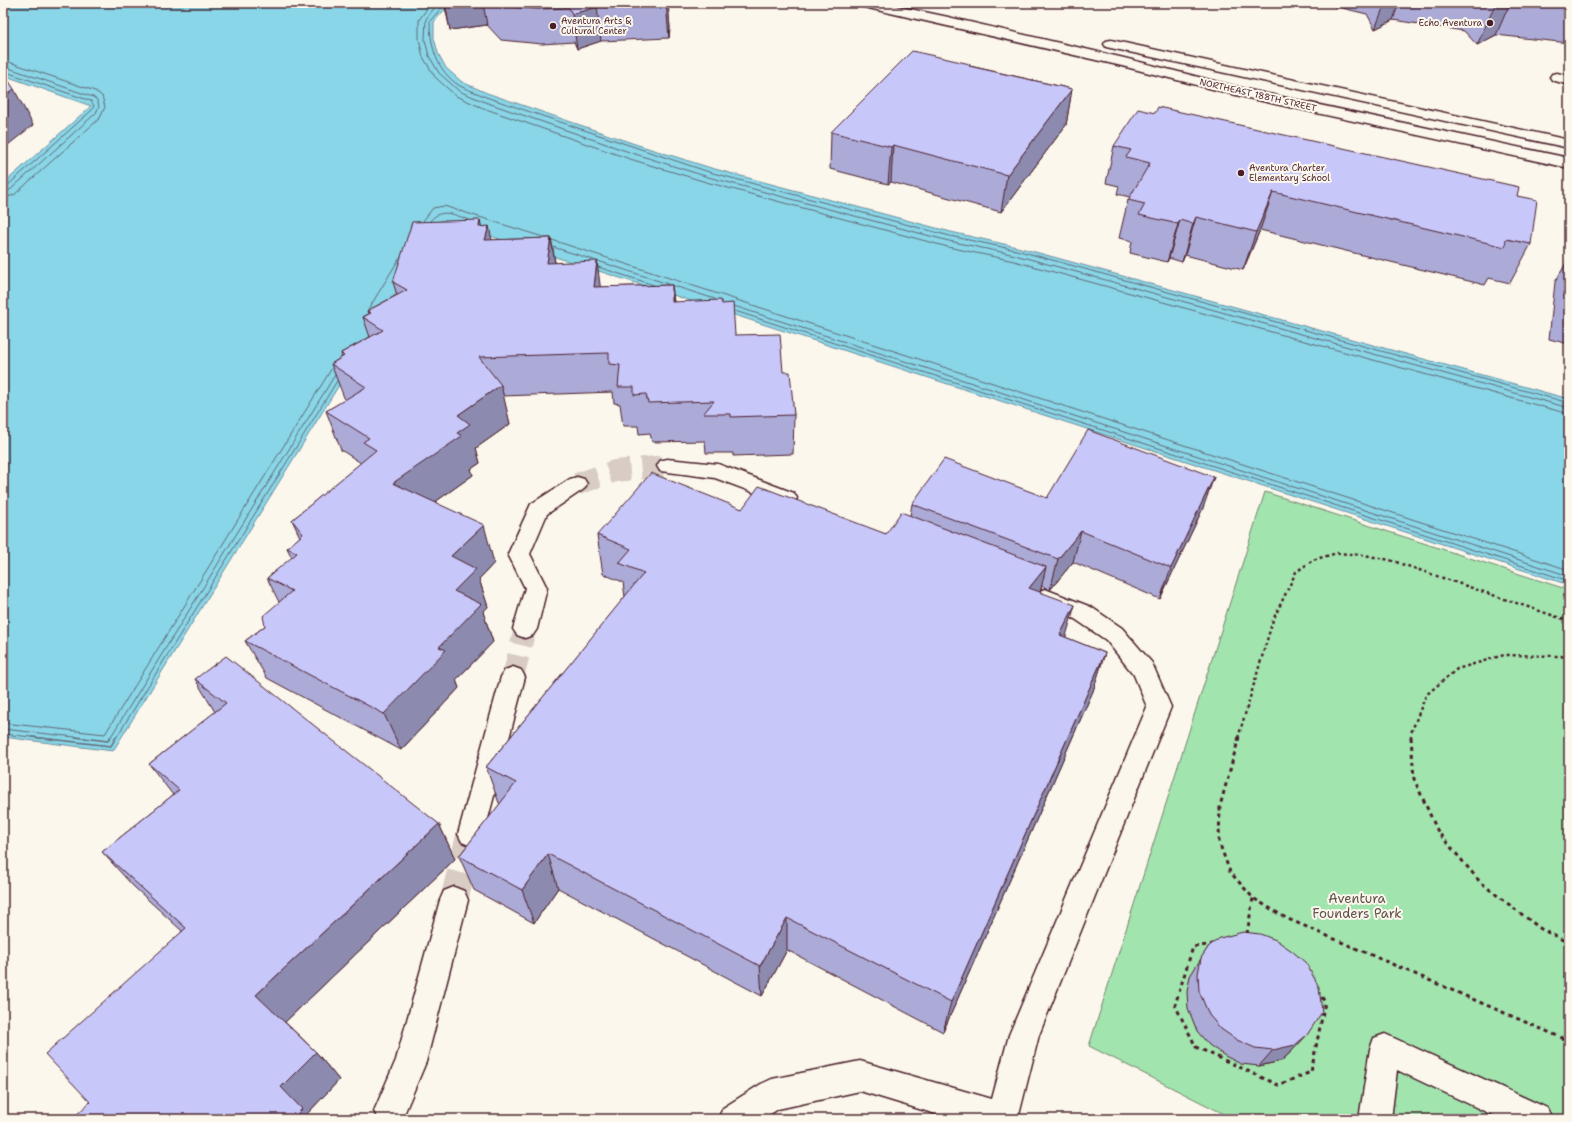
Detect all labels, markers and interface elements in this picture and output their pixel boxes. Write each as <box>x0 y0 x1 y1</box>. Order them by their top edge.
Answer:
place label: Aventura Arts & Cultural Center <box>561 15 632 37</box>
place label: Echo Aventura <box>1419 17 1482 29</box>
marker: Echo Aventura <box>1485 18 1495 28</box>
marker: Aventura Arts & Cultural Center <box>548 21 558 31</box>
street label: NORTHEAST 188TH STREET <box>1198 76 1318 114</box>
place label: Aventura Charter Elementary School <box>1249 162 1330 184</box>
marker: Aventura Charter Elementary School <box>1236 168 1246 178</box>
park label: Aventura Founders Park <box>1312 890 1402 922</box>

